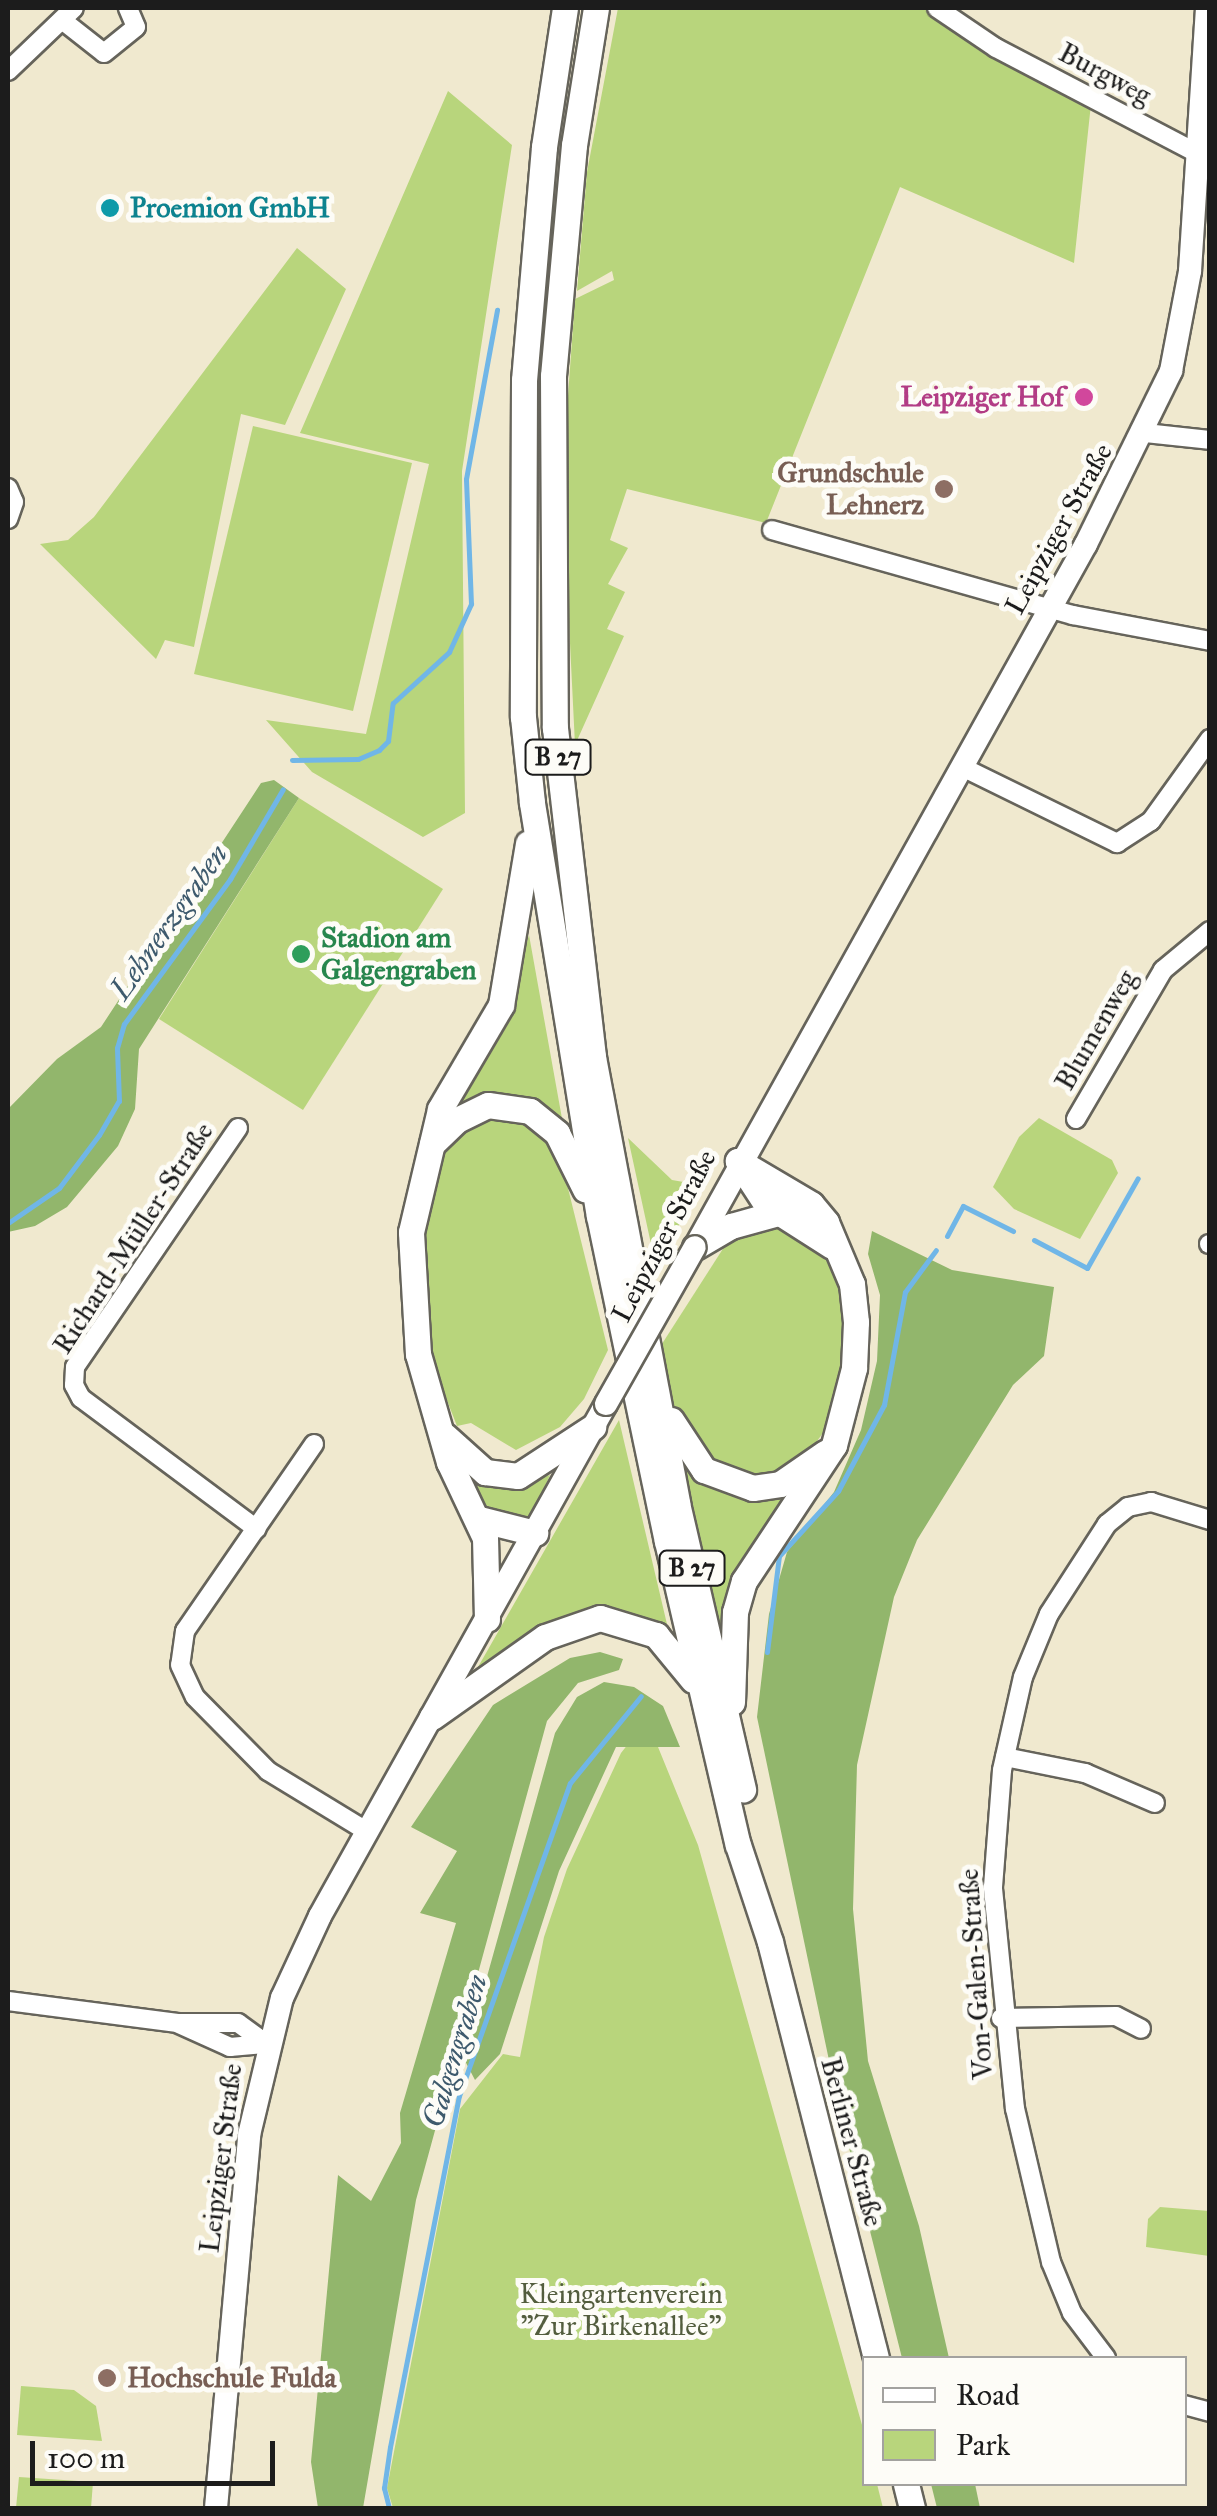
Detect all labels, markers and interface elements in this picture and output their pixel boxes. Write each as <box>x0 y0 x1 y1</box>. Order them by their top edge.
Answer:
street label: Burgweg <box>1053 36 1157 112</box>
place label: Proemion GmbH <box>130 191 330 225</box>
marker: Proemion GmbH <box>99 197 121 219</box>
place label: Leipziger Hof <box>900 380 1064 414</box>
marker: Leipziger Hof <box>1073 386 1095 408</box>
street label: Leipziger Straße <box>998 438 1120 620</box>
place label: Grundschule Lehnerz <box>777 456 924 522</box>
marker: Grundschule Lehnerz <box>933 478 955 500</box>
road number: B 27 <box>523 737 593 777</box>
water label: Lehnerzgraben <box>102 838 236 1006</box>
place label: Stadion am Galgengraben <box>321 921 477 987</box>
marker: Stadion am Galgengraben <box>290 943 312 965</box>
street label: Blumenweg <box>1048 964 1144 1096</box>
street label: Richard-Müller-Straße <box>46 1116 220 1360</box>
street label: Leipziger Straße <box>604 1144 724 1328</box>
road number: B 27 <box>657 1548 727 1588</box>
street label: Von-Galen-Straße <box>952 1868 1000 2080</box>
water label: Galgengraben <box>415 1970 495 2132</box>
street label: Berliner Straße <box>813 2054 891 2230</box>
street label: Leipziger Straße <box>193 2061 249 2255</box>
park label: Kleingartenverein "Zur Birkenallee" <box>519 2277 723 2343</box>
legend <box>862 2356 1187 2486</box>
place label: Hochschule Fulda <box>127 2361 336 2395</box>
marker: Hochschule Fulda <box>96 2367 118 2389</box>
text: Road <box>956 2377 1020 2413</box>
scale bar <box>35 2421 280 2483</box>
text: Park <box>956 2427 1010 2463</box>
text: 100 m <box>47 2440 125 2476</box>

